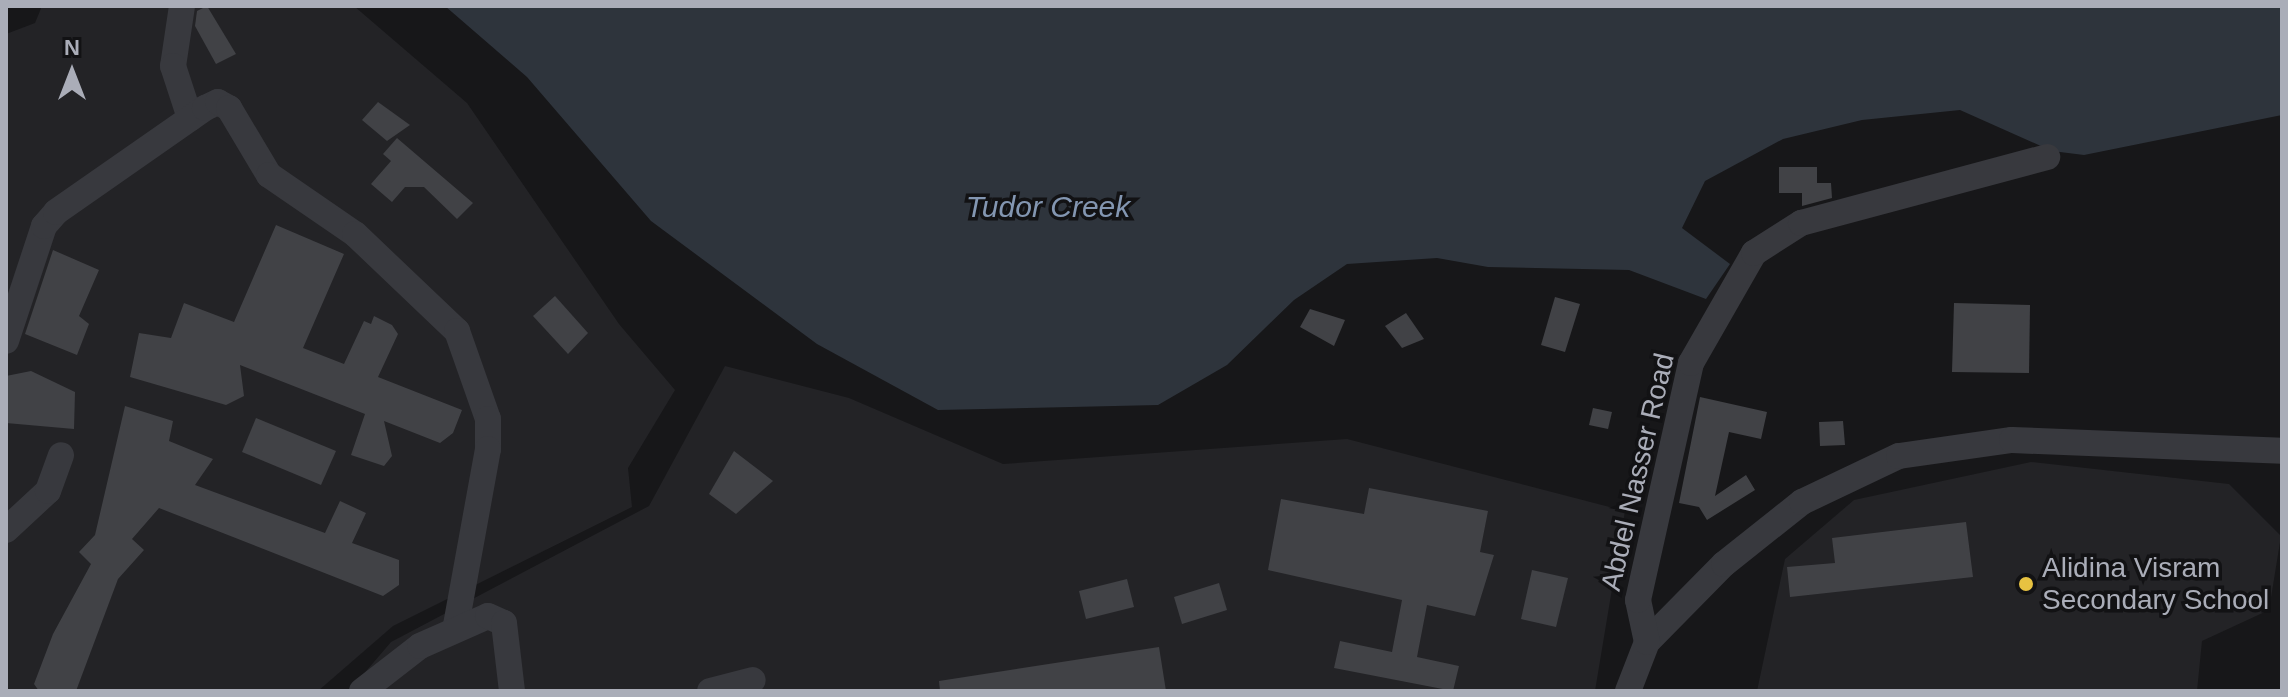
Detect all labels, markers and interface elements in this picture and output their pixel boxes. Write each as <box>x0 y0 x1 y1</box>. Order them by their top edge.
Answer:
north arrow <box>32 32 112 112</box>
text: N <box>64 35 80 60</box>
water label: Tudor Creek <box>966 189 1130 225</box>
street label: Abdel Nasser Road <box>1594 350 1682 594</box>
place label: Alidina Visram Secondary School <box>2042 551 2269 617</box>
marker: Alidina Visram Secondary School <box>2017 575 2035 593</box>

